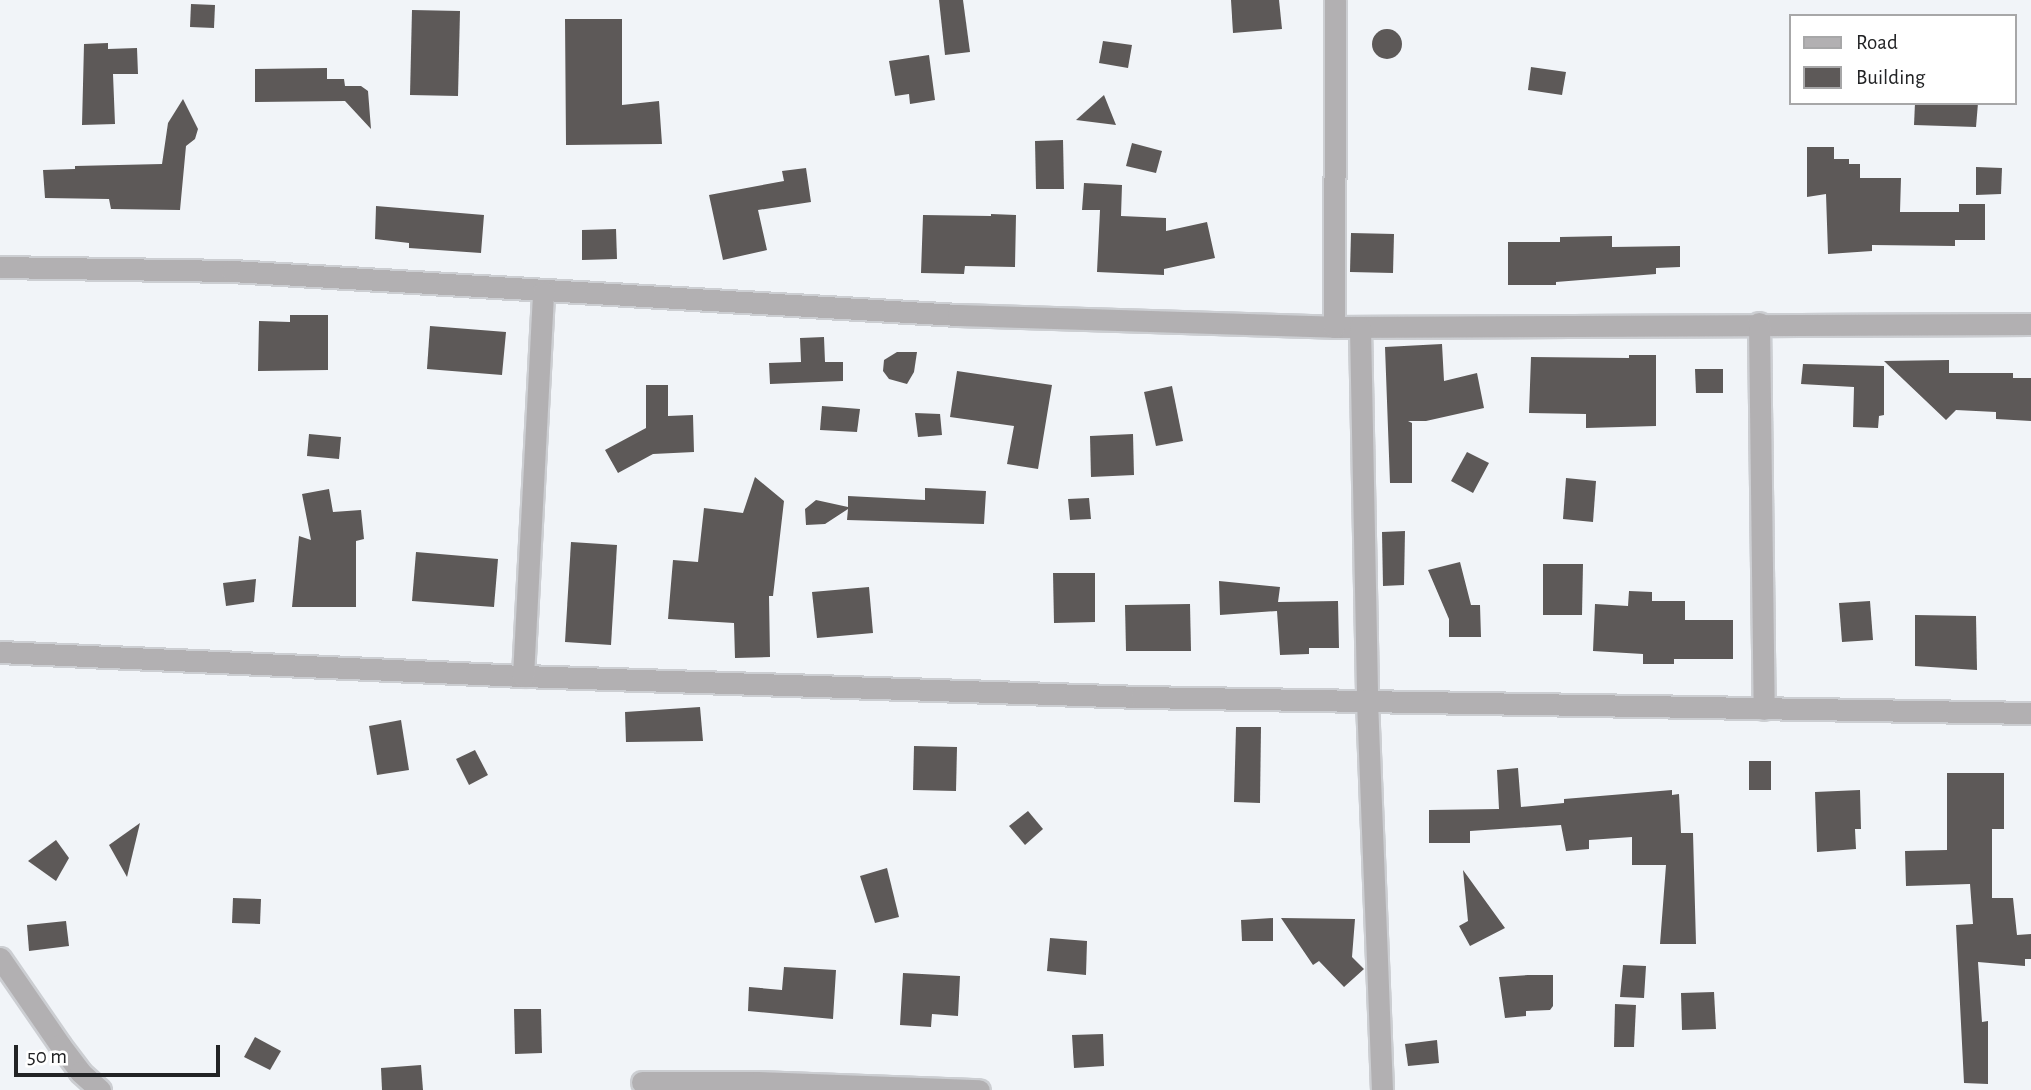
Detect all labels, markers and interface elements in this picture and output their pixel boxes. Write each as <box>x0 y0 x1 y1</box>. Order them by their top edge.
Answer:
legend <box>1790 14 2017 105</box>
text: Road <box>1856 32 1898 53</box>
text: Building <box>1856 67 1925 88</box>
scale bar <box>18 1030 224 1074</box>
text: 50 m <box>27 1046 67 1067</box>

